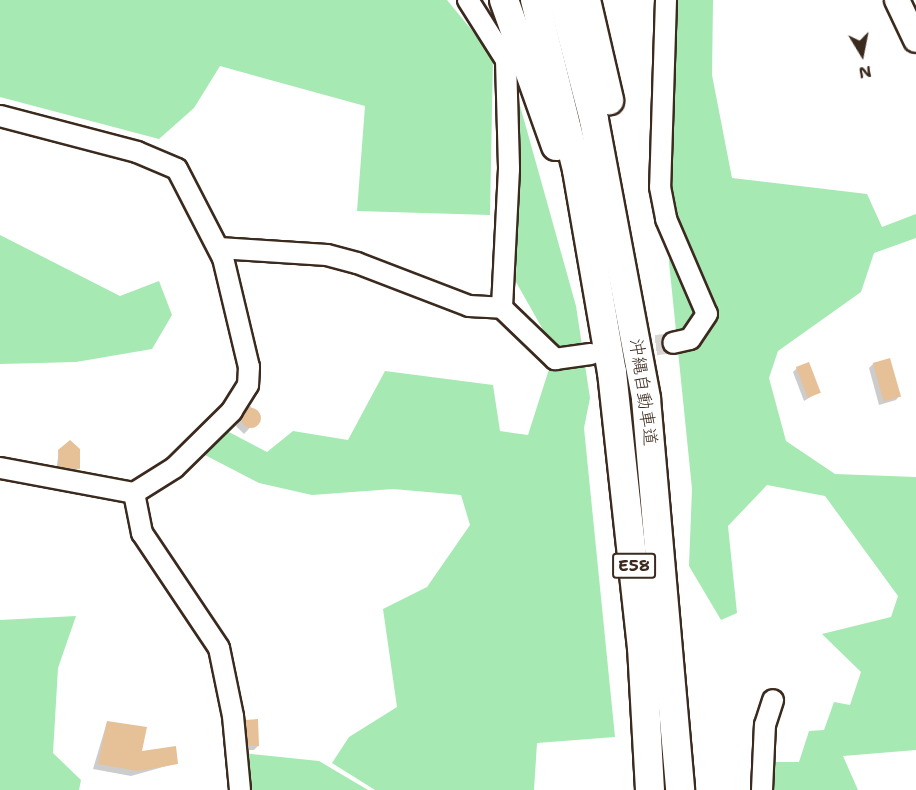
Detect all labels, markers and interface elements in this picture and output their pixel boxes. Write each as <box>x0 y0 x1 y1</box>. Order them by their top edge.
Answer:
north arrow <box>832 24 892 84</box>
text: N <box>857 61 873 84</box>
street label: 沖縄自動車道 <box>625 337 661 447</box>
road number: E58 <box>612 553 656 579</box>

